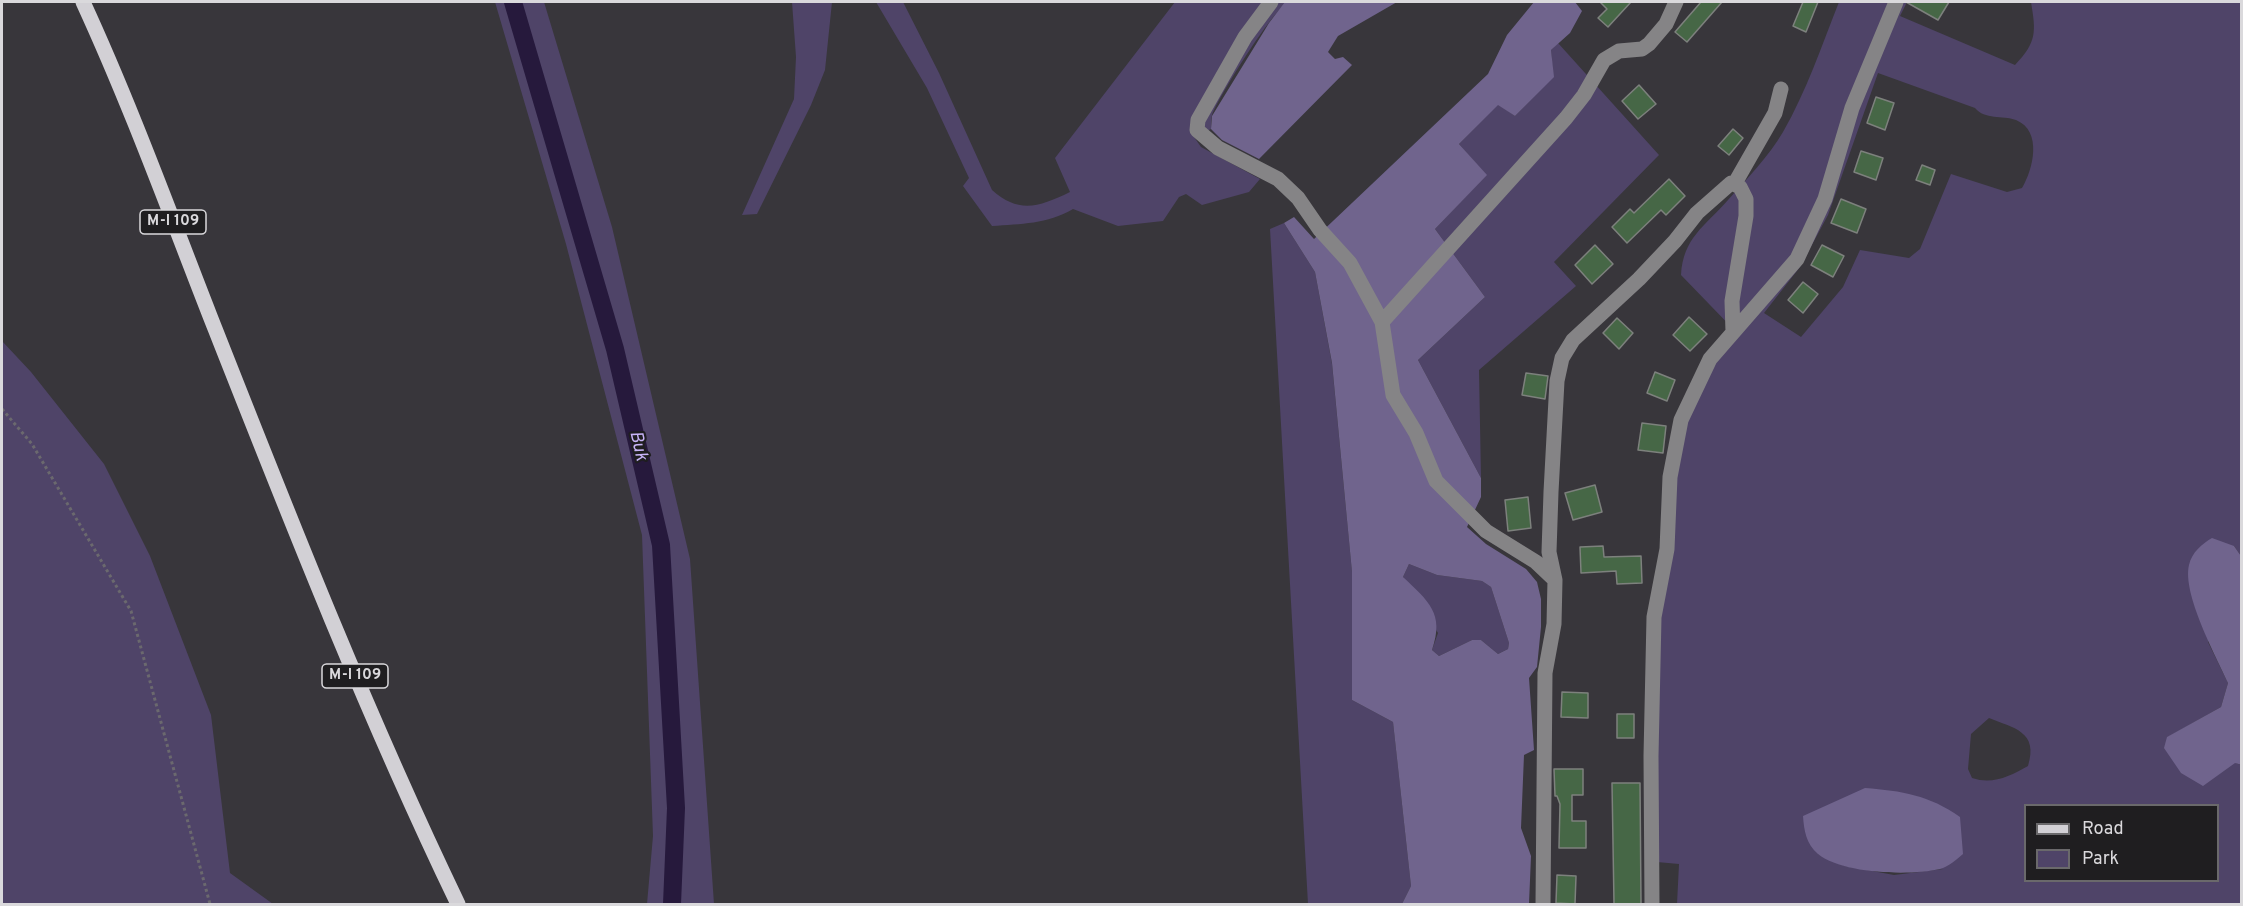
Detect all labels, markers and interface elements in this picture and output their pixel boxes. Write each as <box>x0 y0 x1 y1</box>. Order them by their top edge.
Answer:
road number: M-I 109 <box>140 210 206 234</box>
water label: Buk <box>623 429 651 463</box>
road number: M-I 109 <box>322 664 388 688</box>
legend <box>2024 804 2219 882</box>
text: Road <box>2082 818 2124 841</box>
text: Park <box>2082 848 2119 871</box>

